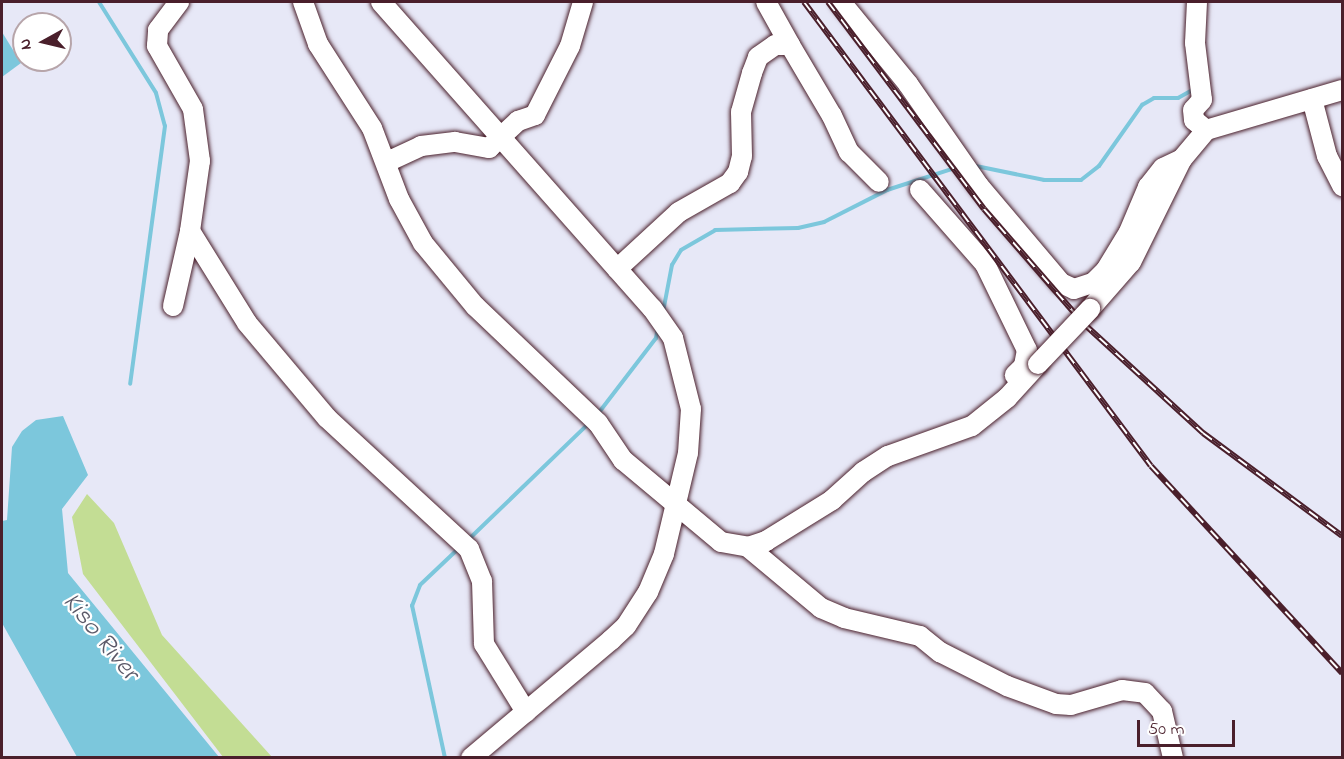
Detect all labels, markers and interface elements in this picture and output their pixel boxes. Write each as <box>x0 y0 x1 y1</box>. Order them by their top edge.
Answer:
north arrow <box>12 12 72 72</box>
text: N <box>14 37 39 51</box>
water label: Kiso River <box>55 586 145 688</box>
scale bar <box>1140 708 1238 746</box>
text: 50 m <box>1148 717 1185 743</box>

